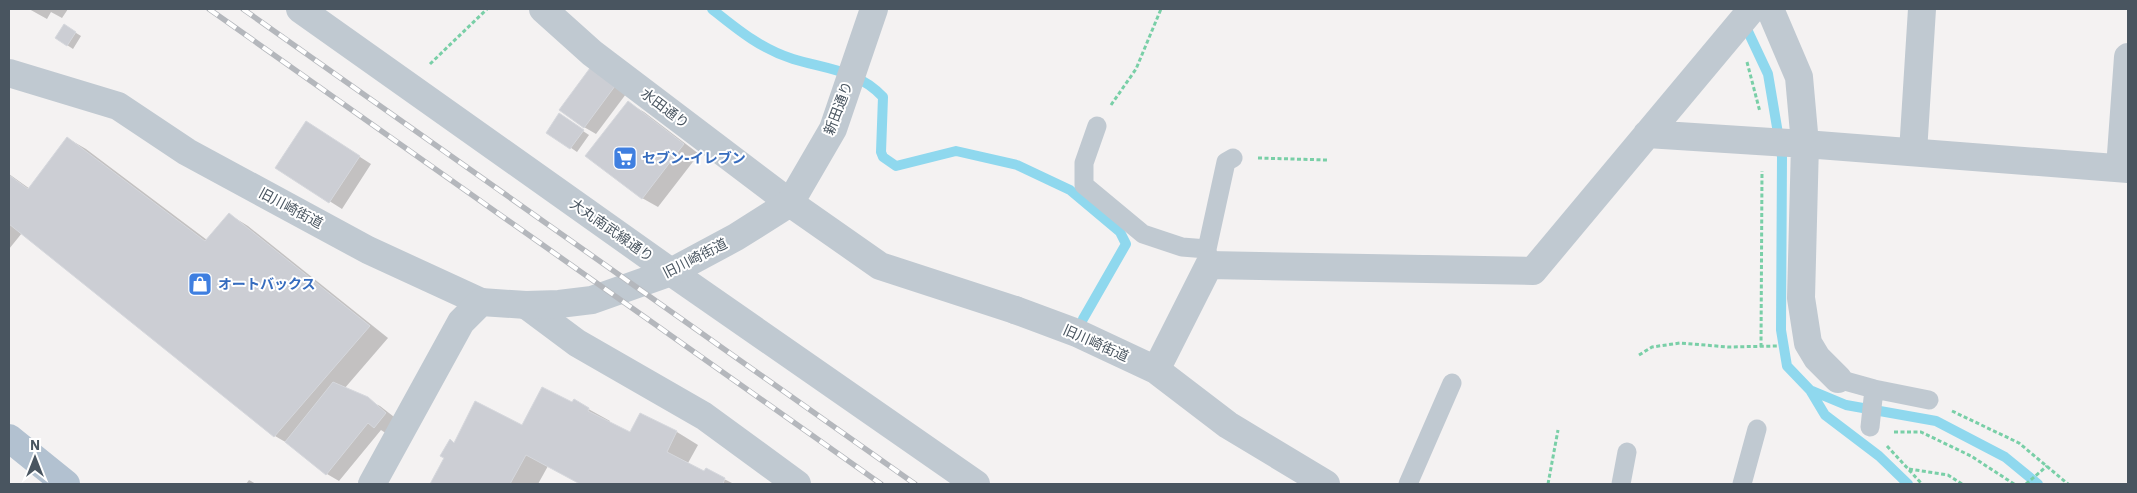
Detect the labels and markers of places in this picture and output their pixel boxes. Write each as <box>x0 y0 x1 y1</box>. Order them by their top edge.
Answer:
supermarket icon: セブン-イレブン <box>612 145 638 171</box>
place label: セブン-イレブン <box>642 149 746 167</box>
shop icon: オートバックス <box>187 271 213 297</box>
place label: オートバックス <box>218 275 316 293</box>

